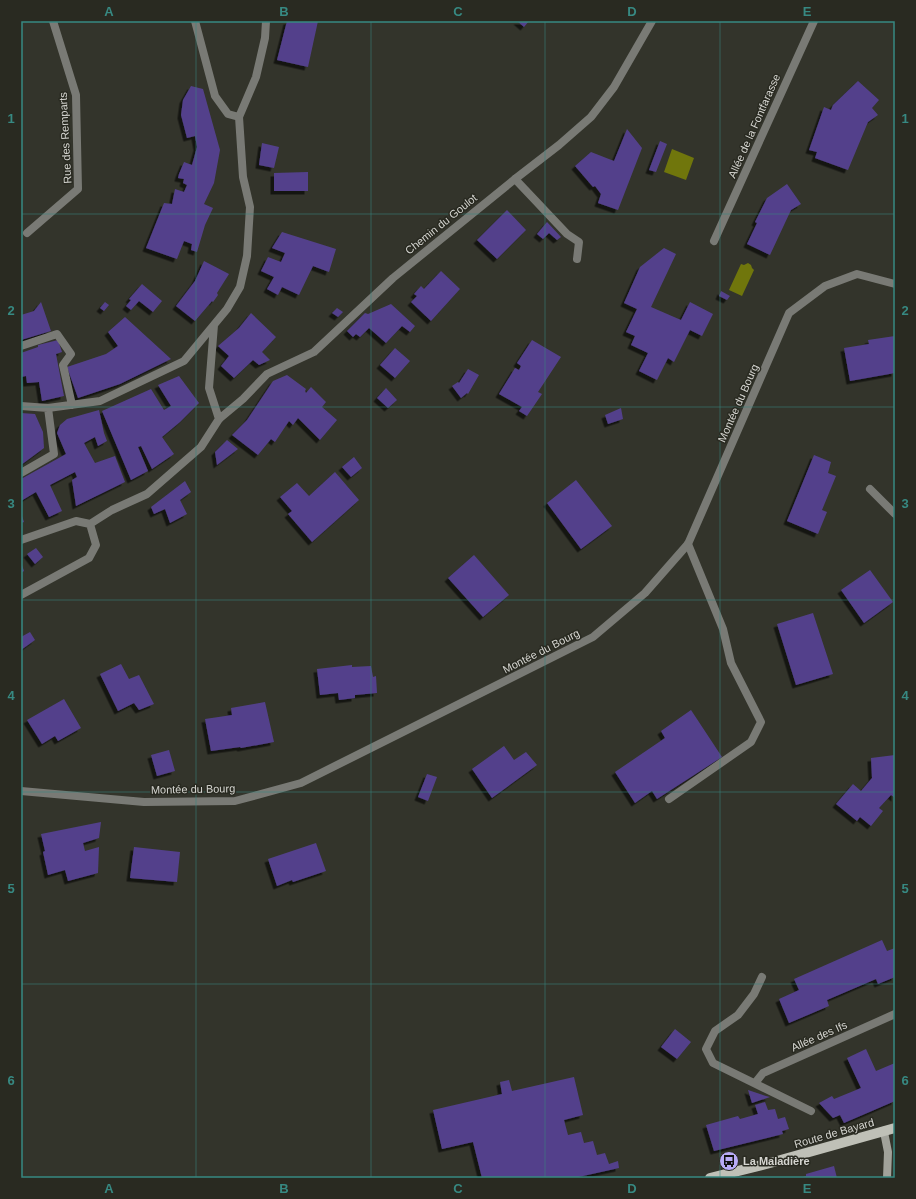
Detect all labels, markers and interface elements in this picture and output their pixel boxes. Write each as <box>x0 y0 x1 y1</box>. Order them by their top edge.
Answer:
text: A <box>104 4 114 19</box>
text: B <box>279 4 289 19</box>
text: C <box>453 4 463 19</box>
text: D <box>627 4 637 19</box>
text: E <box>803 4 812 19</box>
street label: Allée de la Fontfarasse <box>726 72 782 180</box>
street label: Rue des Remparts <box>57 91 73 184</box>
text: 1 <box>7 111 15 126</box>
text: 1 <box>901 111 909 126</box>
street label: Chemin du Goulot <box>403 191 479 257</box>
text: 2 <box>7 303 15 318</box>
text: 2 <box>901 303 909 318</box>
street label: Montée du Bourg <box>715 362 761 444</box>
text: 3 <box>7 496 15 511</box>
text: 3 <box>901 496 909 511</box>
street label: Montée du Bourg <box>501 626 581 676</box>
text: 4 <box>7 688 15 703</box>
text: 4 <box>901 688 909 703</box>
street label: Montée du Bourg <box>151 782 235 796</box>
text: 5 <box>7 881 15 896</box>
text: 5 <box>901 881 909 896</box>
street label: Allée des Ifs <box>789 1018 849 1054</box>
text: 6 <box>7 1073 15 1088</box>
text: 6 <box>901 1073 909 1088</box>
street label: Route de Bayard <box>793 1116 875 1150</box>
bus stop icon: La Maladière <box>718 1150 740 1172</box>
place label: La Maladière <box>743 1155 810 1167</box>
text: A <box>104 1181 114 1196</box>
text: B <box>279 1181 289 1196</box>
text: C <box>453 1181 463 1196</box>
text: D <box>627 1181 637 1196</box>
text: E <box>803 1181 812 1196</box>

